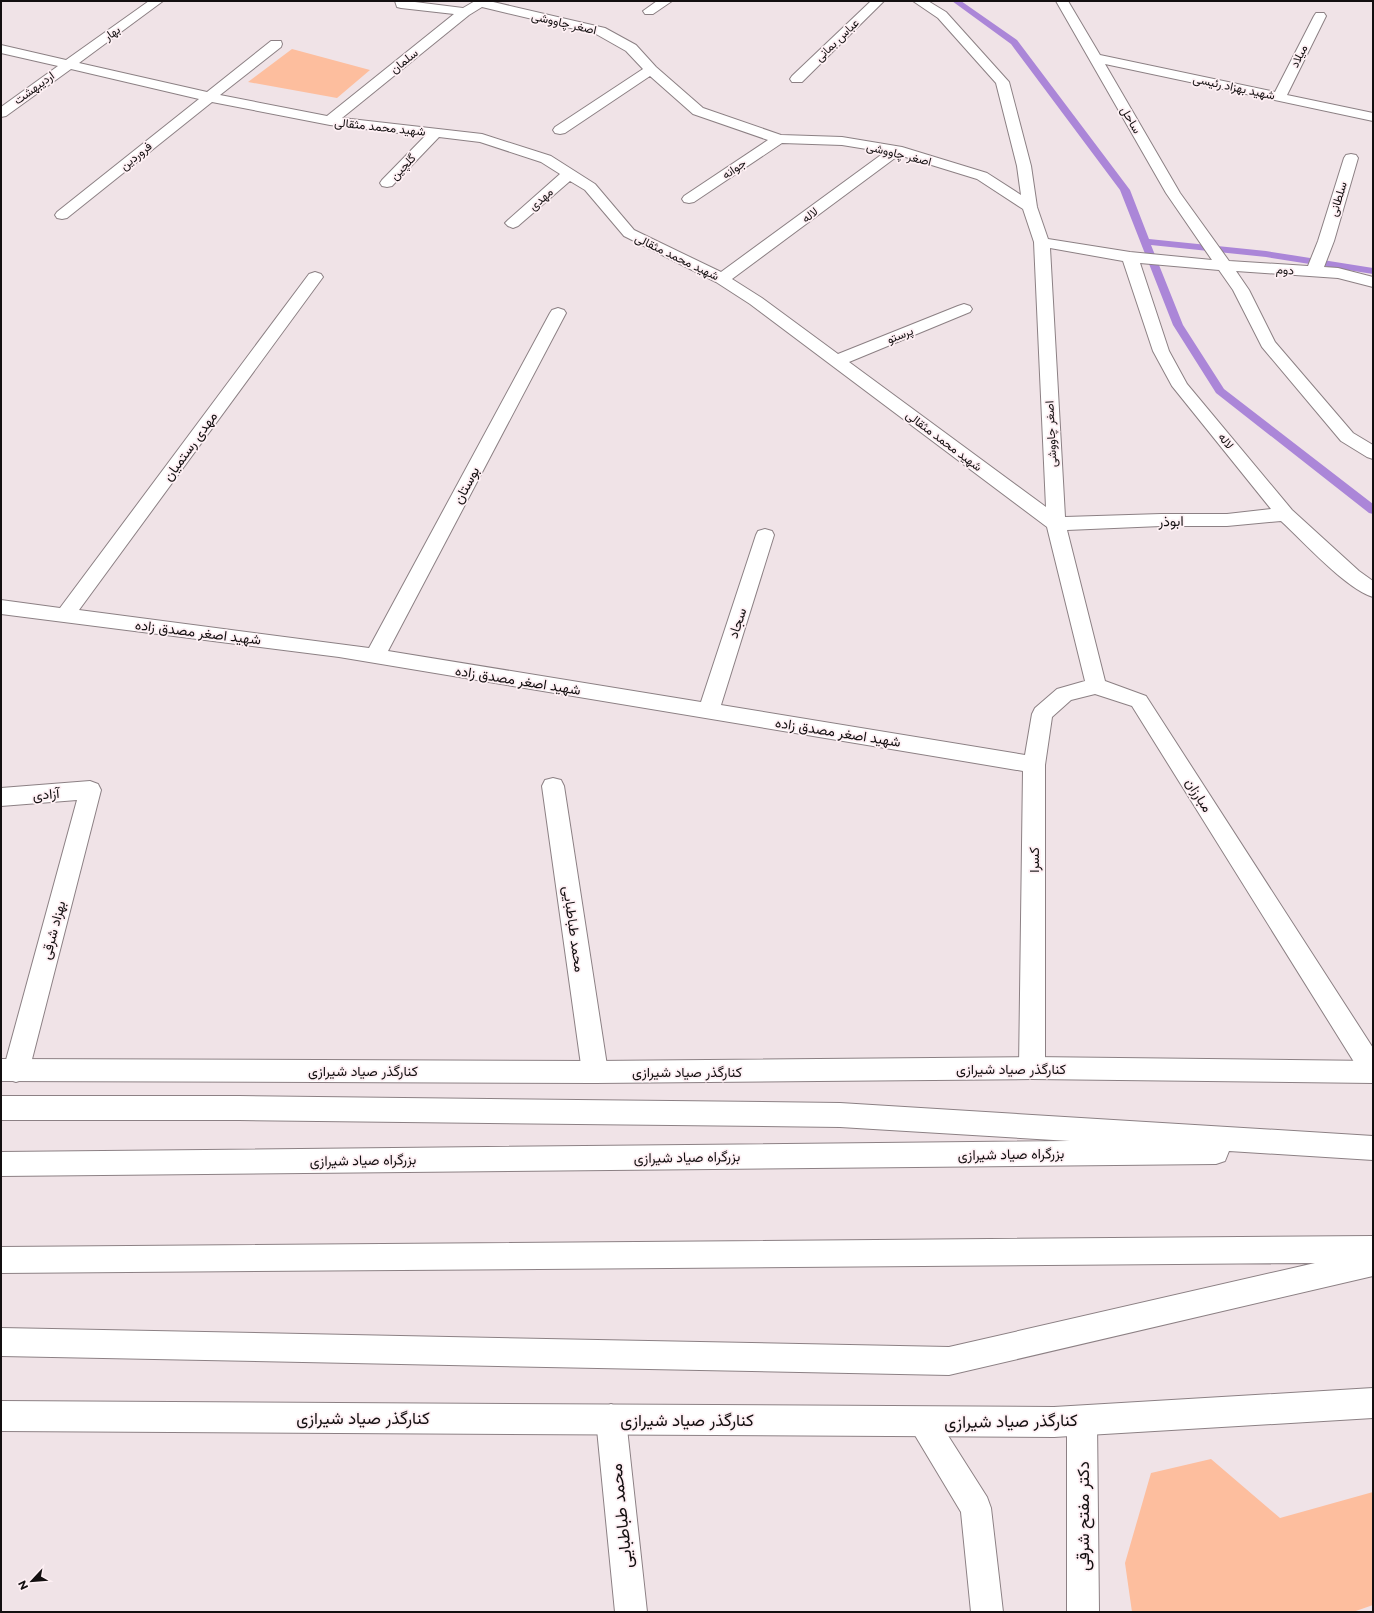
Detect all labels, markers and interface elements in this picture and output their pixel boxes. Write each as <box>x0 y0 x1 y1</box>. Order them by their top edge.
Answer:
street label: اصغر چاووشی <box>530 8 598 38</box>
street label: عباس بمانی <box>811 15 863 65</box>
street label: بهار <box>100 22 123 45</box>
street label: میلاد <box>1286 42 1311 70</box>
street label: سلمان <box>387 45 421 76</box>
street label: اردیبهشت <box>10 68 58 108</box>
street label: شهید بهزاد رئیسی <box>1191 70 1277 104</box>
street label: ساحل <box>1117 104 1145 136</box>
street label: شهید محمد مثقالی <box>334 114 426 140</box>
street label: فروردین <box>117 138 155 174</box>
street label: اصغر چاووشی <box>865 138 933 170</box>
street label: گلچین <box>387 150 419 184</box>
street label: جوانه <box>719 155 749 183</box>
street label: سلطانی <box>1325 180 1351 218</box>
street label: مهدی <box>525 184 557 214</box>
street label: لاله <box>799 204 821 226</box>
street label: شهید محمد مثقالی <box>632 230 722 284</box>
street label: دوم <box>1275 261 1295 279</box>
street label: پرستو <box>885 323 915 347</box>
street label: اصغر چاووشی <box>1041 400 1061 468</box>
street label: شهید محمد مثقالی <box>903 407 985 475</box>
street label: مهدی رستمیان <box>159 408 221 484</box>
street label: لاله <box>1215 430 1237 452</box>
street label: بوستان <box>449 463 483 507</box>
street label: ابوذر <box>1157 512 1184 530</box>
street label: سجاد <box>724 605 750 641</box>
street label: شهید اصغر مصدق زاده <box>134 615 262 649</box>
street label: شهید اصغر مصدق زاده <box>454 661 582 699</box>
street label: شهید اصغر مصدق زاده <box>774 713 902 751</box>
street label: مبارزان <box>1182 774 1216 816</box>
street label: آزادی <box>32 784 62 804</box>
street label: کسرا <box>1025 847 1043 873</box>
street label: محمد طباطبایی <box>559 885 589 973</box>
street label: بهزاد شرقی <box>37 899 69 961</box>
street label: کنارگذر صیاد شیرازی <box>956 1060 1066 1078</box>
street label: کنارگذر صیاد شیرازی <box>308 1062 418 1080</box>
street label: کنارگذر صیاد شیرازی <box>632 1063 742 1081</box>
street label: بزرگراه صیاد شیرازی <box>957 1144 1065 1164</box>
street label: بزرگراه صیاد شیرازی <box>633 1147 741 1167</box>
street label: بزرگراه صیاد شیرازی <box>309 1150 417 1170</box>
street label: کنارگذر صیاد شیرازی <box>296 1408 430 1429</box>
street label: کنارگذر صیاد شیرازی <box>620 1410 754 1431</box>
street label: کنارگذر صیاد شیرازی <box>944 1410 1078 1433</box>
street label: دکتر مفتح شرقی <box>1073 1461 1095 1571</box>
street label: محمد طباطبایی <box>606 1462 637 1569</box>
north arrow <box>12 1561 52 1601</box>
text: N <box>15 1578 31 1592</box>

